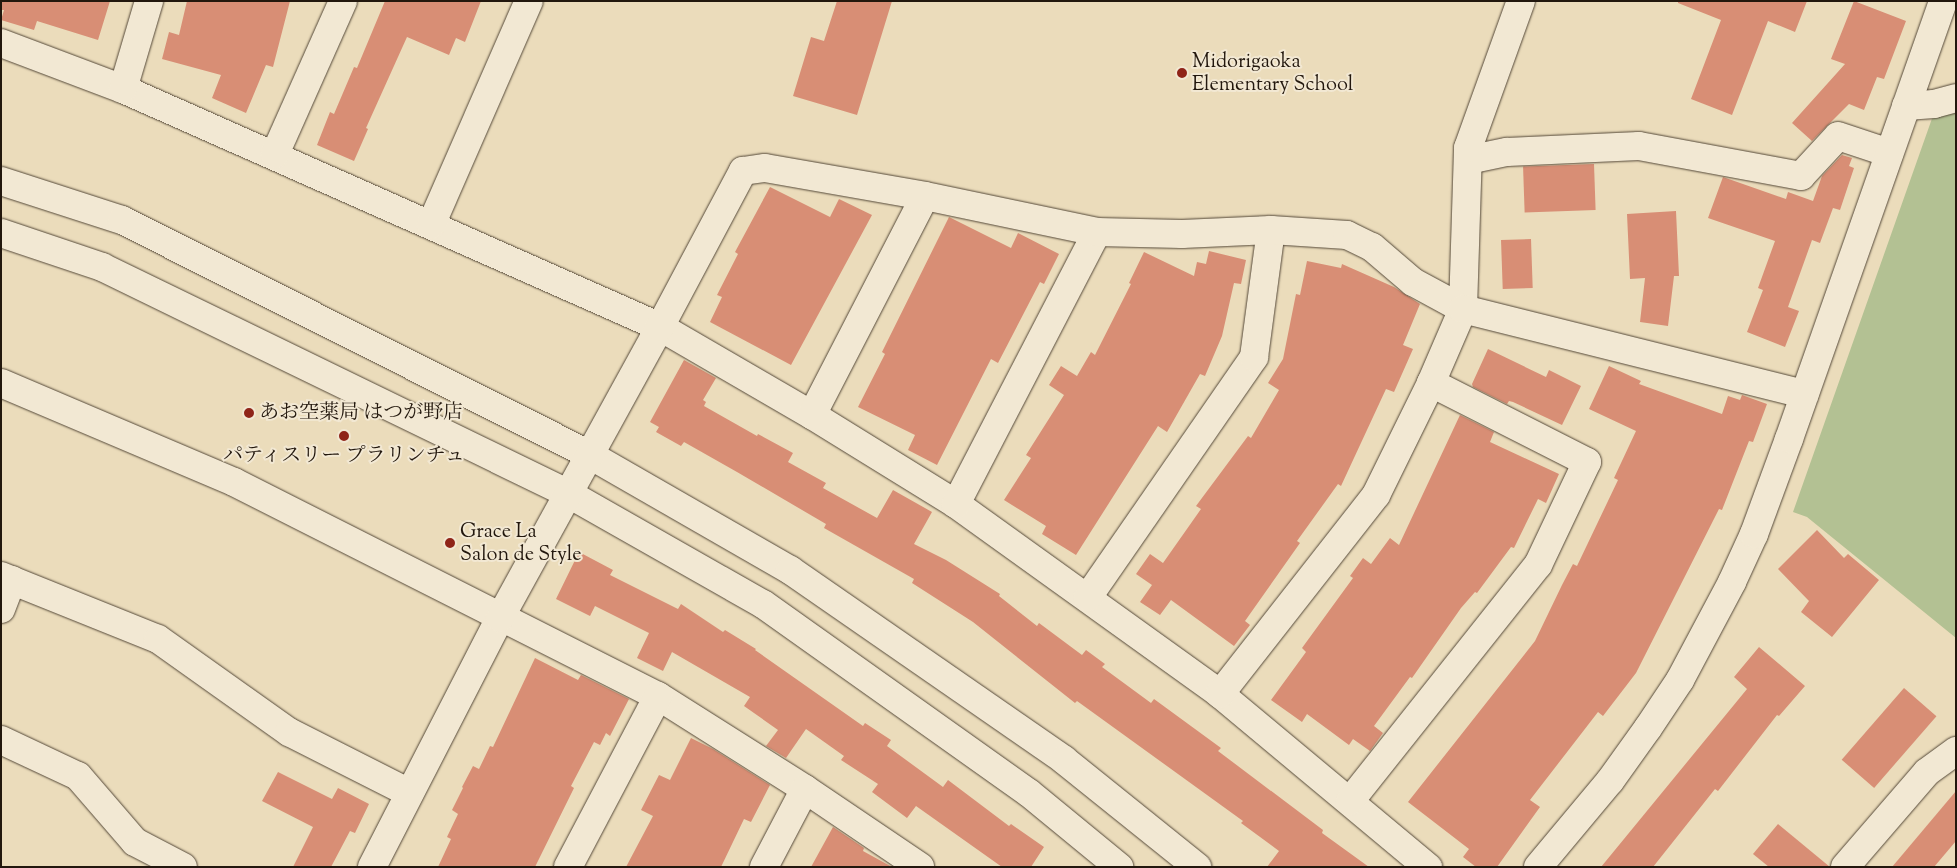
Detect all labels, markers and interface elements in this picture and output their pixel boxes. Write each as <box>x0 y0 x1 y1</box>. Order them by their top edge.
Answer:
place label: Midorigaoka Elementary School <box>1192 50 1353 97</box>
marker: Midorigaoka Elementary School <box>1176 67 1188 79</box>
place label: あお空薬局 はつが野店 <box>259 401 463 425</box>
marker: あお空薬局 はつが野店 <box>243 407 255 419</box>
marker: パティスリー プラリンチュ <box>338 430 350 442</box>
place label: パティスリー プラリンチュ <box>222 444 466 468</box>
place label: Grace La Salon de Style <box>460 520 582 567</box>
marker: Grace La Salon de Style <box>444 537 456 549</box>

